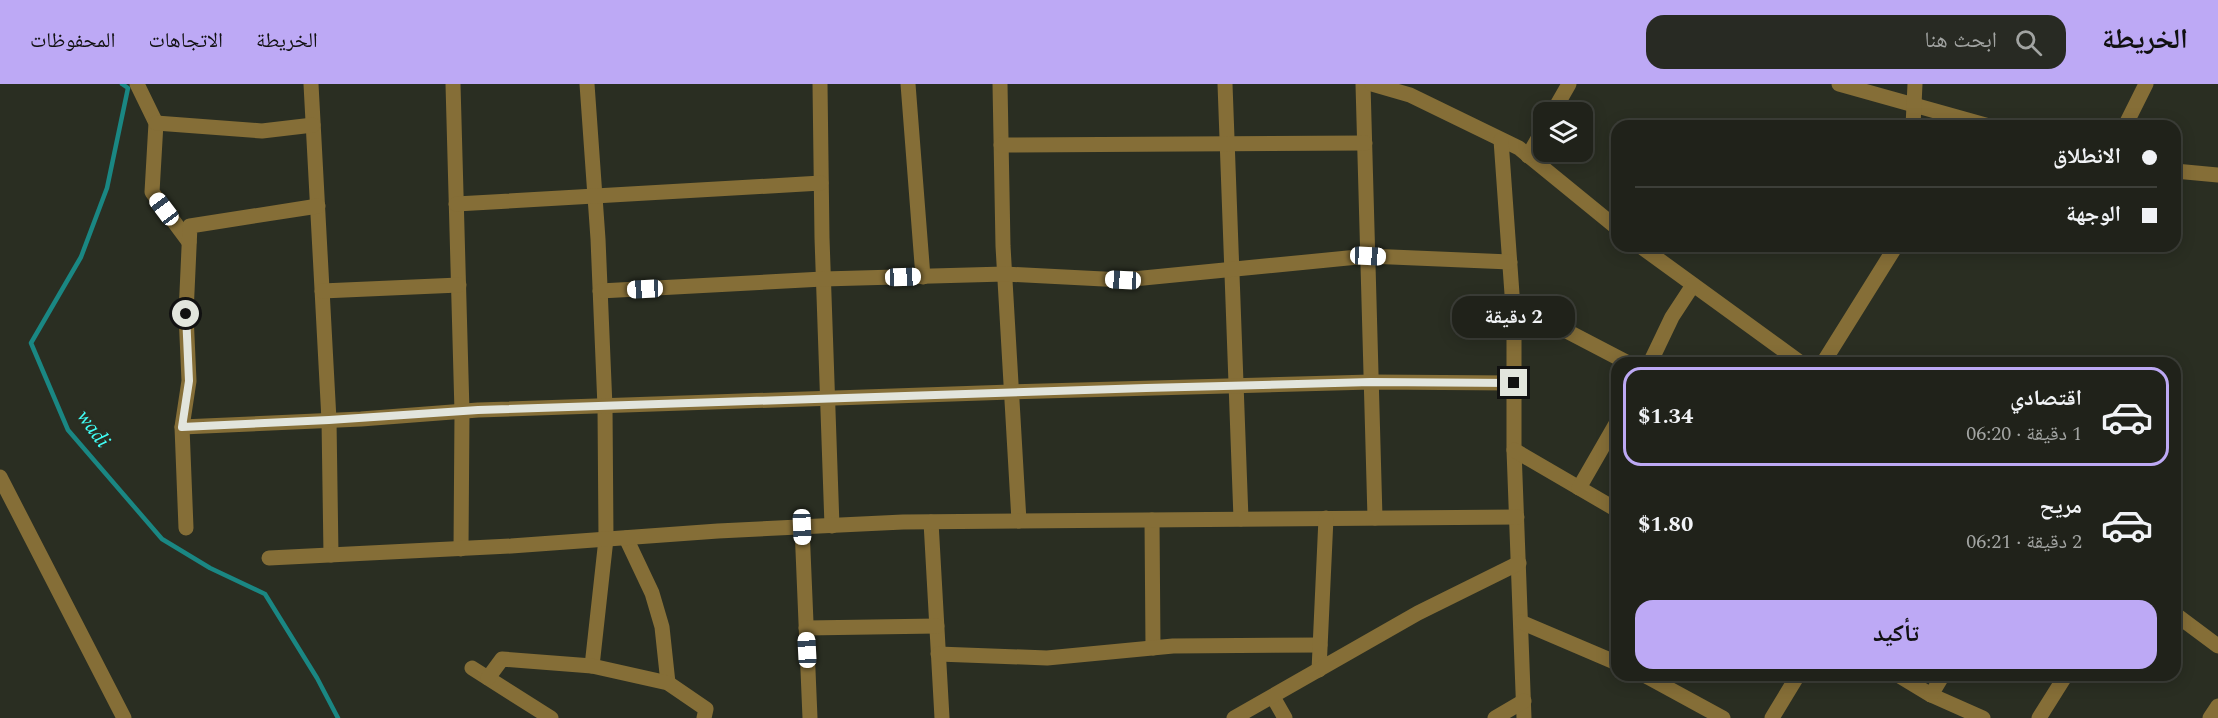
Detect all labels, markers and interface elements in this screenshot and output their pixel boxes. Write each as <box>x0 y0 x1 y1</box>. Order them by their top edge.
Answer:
search box <box>1646 15 2066 69</box>
text: الخريطة <box>2102 18 2188 61</box>
text: ابحث هنا <box>1925 24 1997 57</box>
text: المحفوظات <box>30 25 115 57</box>
text: الاتجاهات <box>148 25 223 57</box>
text: الخريطة <box>256 25 318 57</box>
icon: search <box>2012 26 2045 59</box>
map controls <box>1533 102 1593 162</box>
button: layers <box>1533 102 1593 162</box>
text: الانطلاق <box>2053 140 2121 173</box>
car <box>146 189 182 229</box>
text: الوجهة <box>2066 198 2121 231</box>
car <box>1350 246 1386 266</box>
car <box>885 267 921 287</box>
car <box>1105 270 1141 290</box>
car <box>627 279 663 299</box>
callout: 2 دقيقة <box>1452 296 1576 338</box>
route start <box>172 300 199 327</box>
text: 2 دقيقة <box>1484 302 1543 332</box>
route end <box>1500 369 1527 396</box>
text: اقتصادي <box>2010 382 2082 415</box>
icon: car <box>2100 390 2154 444</box>
text: $1.34 <box>1638 400 1693 433</box>
water label: wadi <box>68 403 118 455</box>
text: 1 دقيقة · 06:20 <box>1966 419 2082 449</box>
text: مريح <box>2039 490 2082 523</box>
icon: car <box>2100 498 2154 552</box>
text: $1.80 <box>1638 508 1693 541</box>
car <box>792 509 812 545</box>
text: 2 دقيقة · 06:21 <box>1966 527 2082 557</box>
button: تأكيد <box>1635 600 2157 669</box>
car <box>797 632 817 668</box>

